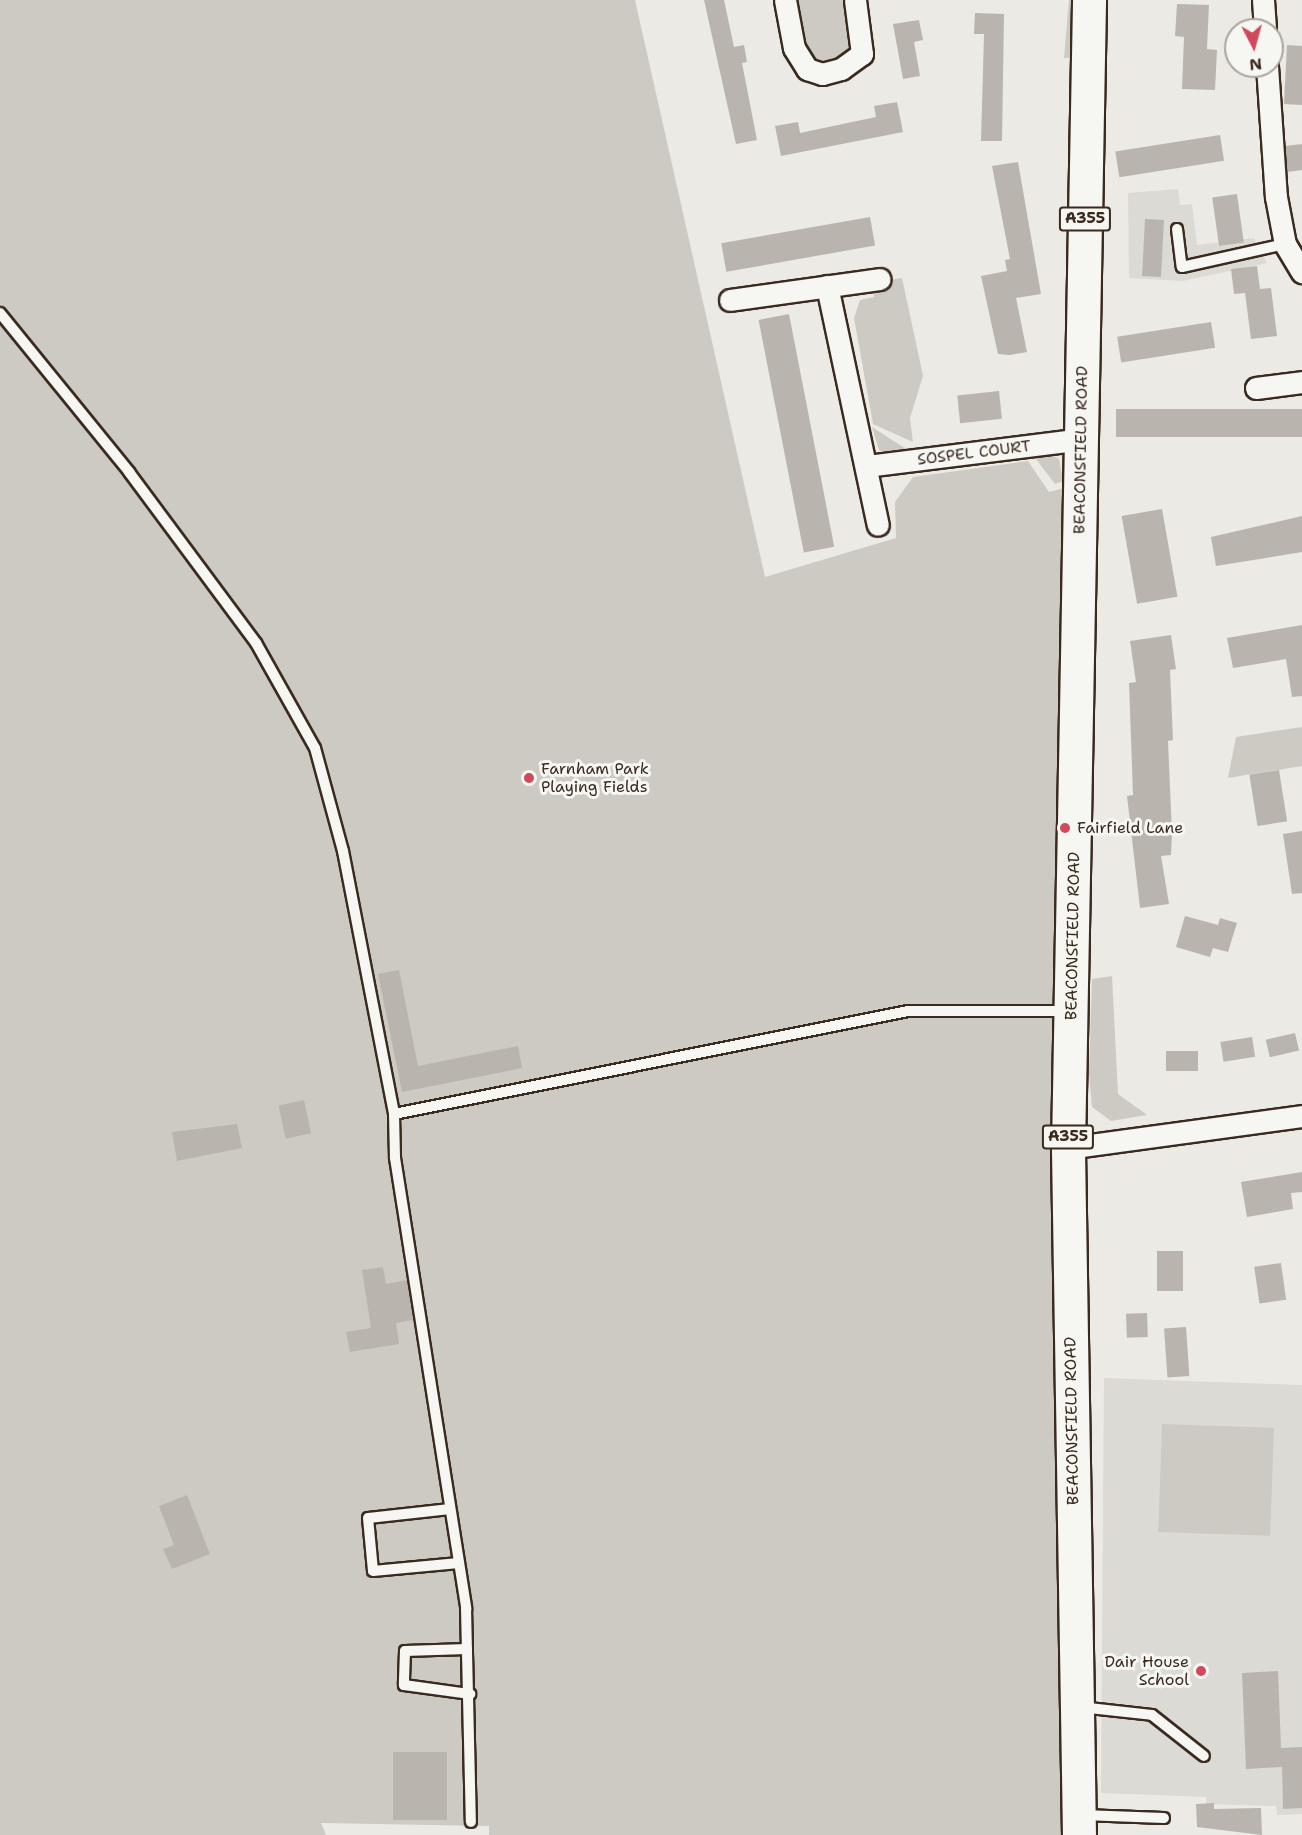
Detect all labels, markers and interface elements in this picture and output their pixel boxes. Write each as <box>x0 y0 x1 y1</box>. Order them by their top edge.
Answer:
north arrow <box>1224 18 1284 78</box>
text: N <box>1248 53 1263 76</box>
road number: A355 <box>1058 207 1112 231</box>
street label: BEACONSFIELD ROAD <box>1070 366 1092 534</box>
street label: SOSPEL COURT <box>916 437 1032 469</box>
place label: Farnham Park Playing Fields <box>541 759 649 797</box>
marker: Farnham Park Playing Fields <box>522 771 536 785</box>
place label: Fairfield Lane <box>1077 818 1183 838</box>
marker: Fairfield Lane <box>1058 821 1072 835</box>
street label: BEACONSFIELD ROAD <box>1062 852 1084 1020</box>
road number: A355 <box>1041 1125 1095 1149</box>
street label: BEACONSFIELD ROAD <box>1061 1337 1083 1505</box>
place label: Dair House School <box>1105 1652 1189 1690</box>
marker: Dair House School <box>1194 1664 1208 1678</box>

